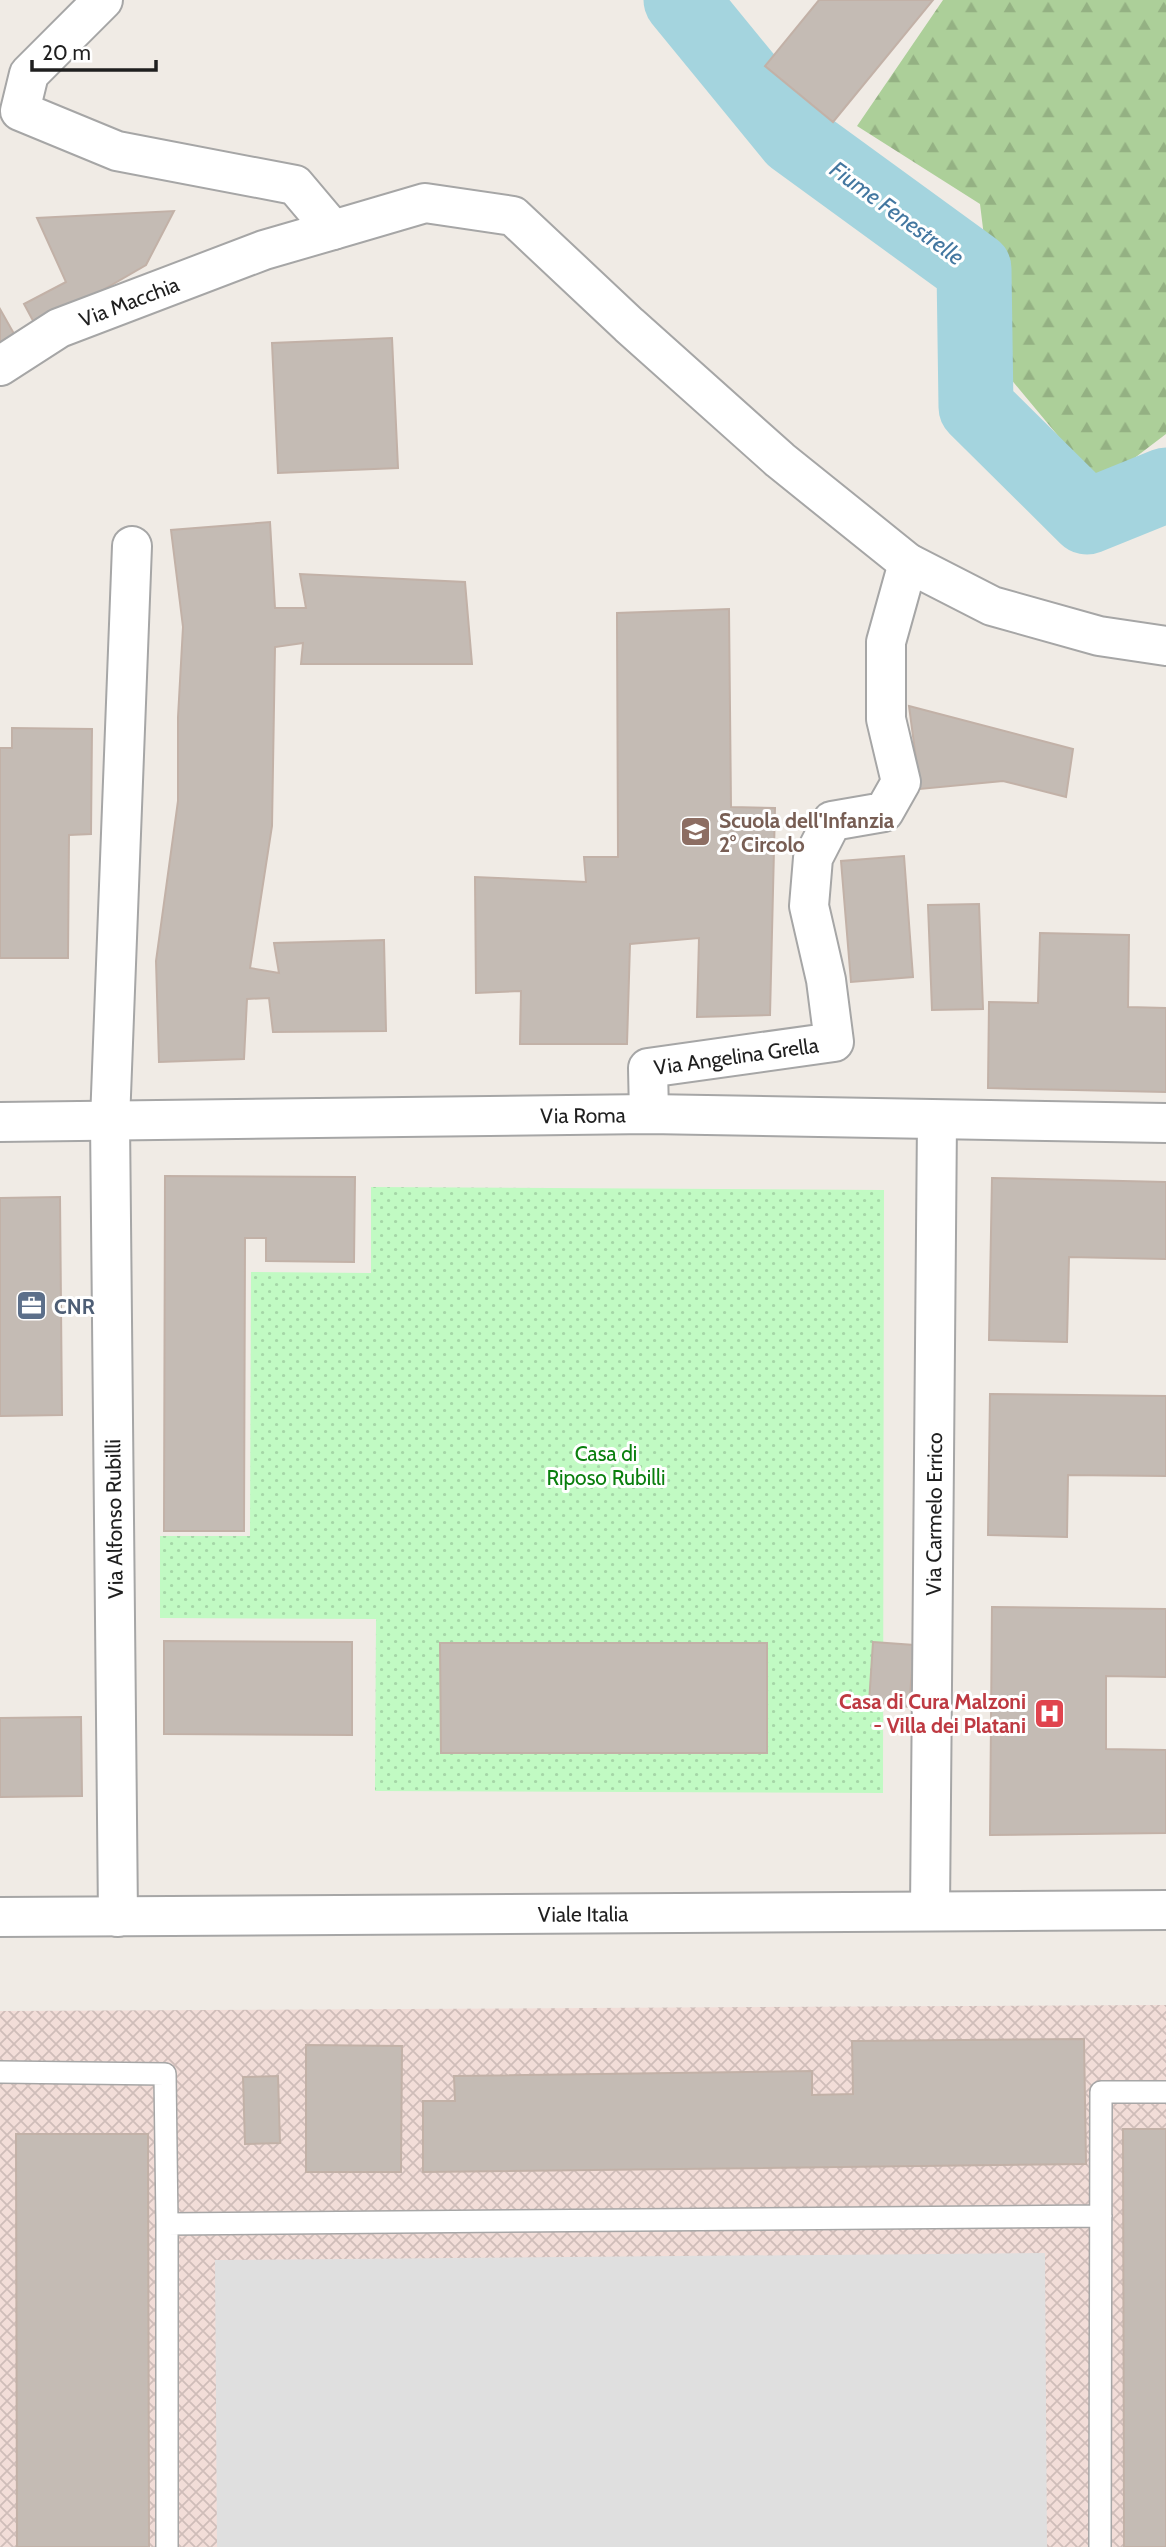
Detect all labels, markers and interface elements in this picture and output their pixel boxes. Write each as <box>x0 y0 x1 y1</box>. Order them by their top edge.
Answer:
scale bar <box>32 28 156 72</box>
text: 20 m <box>42 40 91 65</box>
water label: Fiume Fenestrelle <box>824 155 970 271</box>
street label: Via Macchia <box>75 271 182 332</box>
place label: Scuola dell'Infanzia 2° Circolo <box>719 808 895 857</box>
school or university icon: Scuola dell'Infanzia 2° Circolo <box>679 815 713 849</box>
street label: Via Angelina Grella <box>652 1032 820 1080</box>
street label: Via Roma <box>540 1102 626 1128</box>
office icon: CNR <box>14 1289 48 1323</box>
place label: CNR <box>54 1294 95 1319</box>
street label: Via Carmelo Errico <box>920 1432 947 1596</box>
street label: Via Alfonso Rubilli <box>100 1439 128 1599</box>
park label: Casa di Riposo Rubilli <box>546 1441 666 1490</box>
place label: Casa di Cura Malzoni - Villa dei Platani <box>839 1689 1026 1738</box>
hospital icon: Casa di Cura Malzoni - Villa dei Platani <box>1032 1696 1066 1730</box>
street label: Viale Italia <box>538 1901 628 1926</box>

